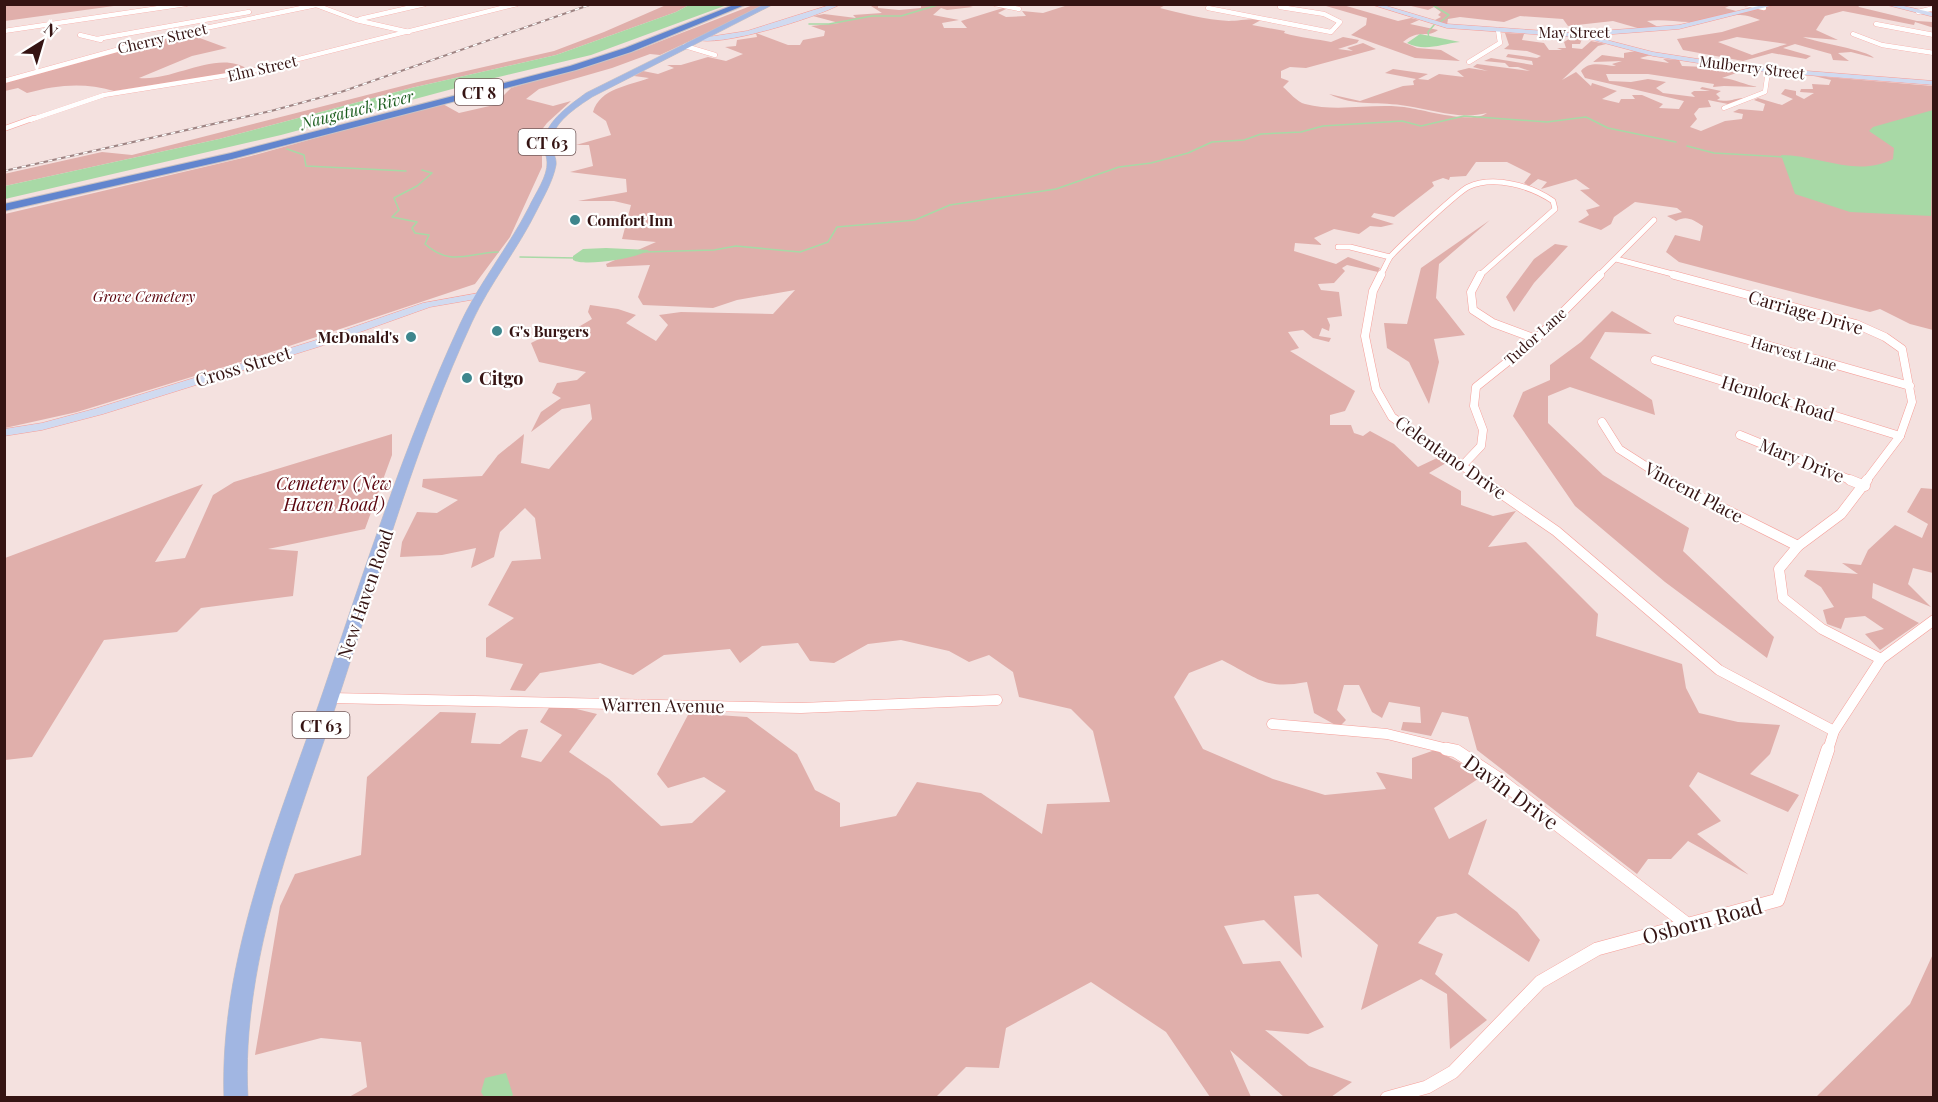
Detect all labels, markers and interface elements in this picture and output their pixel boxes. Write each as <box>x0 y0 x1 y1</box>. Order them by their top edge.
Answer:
north arrow <box>12 12 72 72</box>
text: N <box>40 18 63 42</box>
street label: Cherry Street <box>115 18 209 58</box>
street label: May Street <box>1538 22 1610 42</box>
street label: Elm Street <box>225 50 299 86</box>
street label: Mulberry Street <box>1698 51 1807 83</box>
road number: CT 8 <box>455 79 503 105</box>
water label: Naugatuck River <box>296 85 417 134</box>
road number: CT 63 <box>518 129 576 155</box>
place label: Comfort Inn <box>587 210 674 230</box>
marker: Comfort Inn <box>568 213 582 227</box>
street label: Carriage Drive <box>1746 284 1866 340</box>
park label: Grove Cemetery <box>93 286 195 306</box>
street label: Tudor Lane <box>1500 303 1570 369</box>
place label: G's Burgers <box>509 321 589 341</box>
marker: G's Burgers <box>490 324 504 338</box>
place label: McDonald's <box>318 327 399 347</box>
marker: McDonald's <box>404 330 418 344</box>
street label: Harvest Lane <box>1749 331 1839 375</box>
street label: Cross Street <box>192 340 294 392</box>
place label: Citgo <box>479 366 523 390</box>
street label: Hemlock Road <box>1719 369 1838 427</box>
marker: Citgo <box>460 371 474 385</box>
street label: Celentano Drive <box>1391 410 1511 504</box>
street label: Mary Drive <box>1756 432 1848 488</box>
street label: Vincent Place <box>1640 456 1747 528</box>
park label: Cemetery (New Haven Road) <box>276 471 392 516</box>
street label: New Haven Road <box>332 525 399 662</box>
street label: Warren Avenue <box>600 692 725 718</box>
road number: CT 63 <box>292 712 350 738</box>
street label: Davin Drive <box>1459 747 1565 835</box>
street label: Osborn Road <box>1639 891 1765 949</box>

